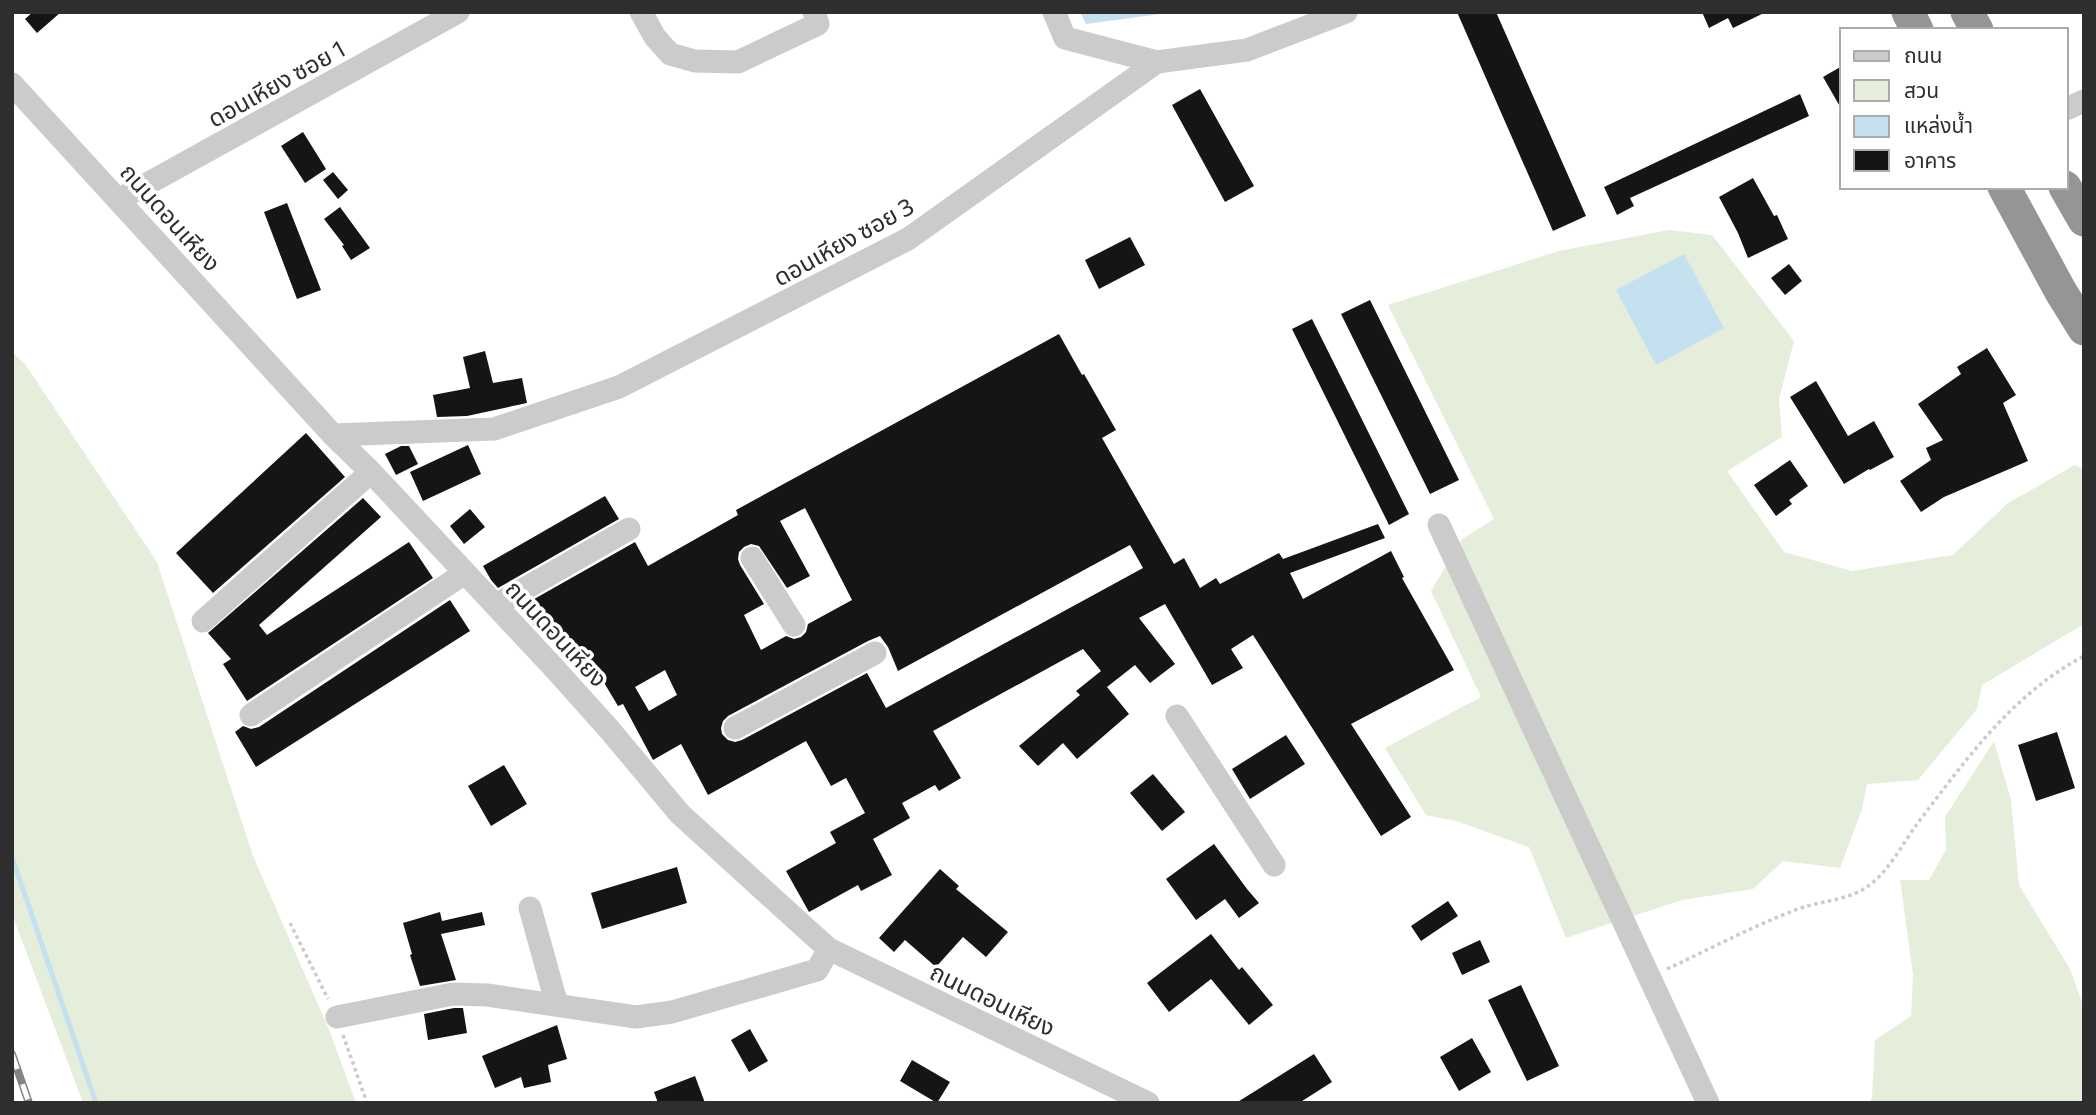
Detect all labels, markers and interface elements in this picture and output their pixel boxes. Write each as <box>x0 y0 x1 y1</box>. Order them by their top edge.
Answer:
legend <box>1840 28 2068 189</box>
street label: ดอนเหียง ซอย 1 <box>202 33 350 133</box>
text: ถนน <box>1904 42 1942 67</box>
text: สวน <box>1904 77 1939 102</box>
text: แหล่งน้ำ <box>1904 111 1973 137</box>
text: อาคาร <box>1904 147 1956 172</box>
street label: ถนนดอนเหียง <box>115 157 227 277</box>
street label: ดอนเหียง ซอย 3 <box>768 191 918 291</box>
street label: ถนนดอนเหียง <box>500 574 614 692</box>
street label: ถนนดอนเหียง <box>926 956 1060 1042</box>

